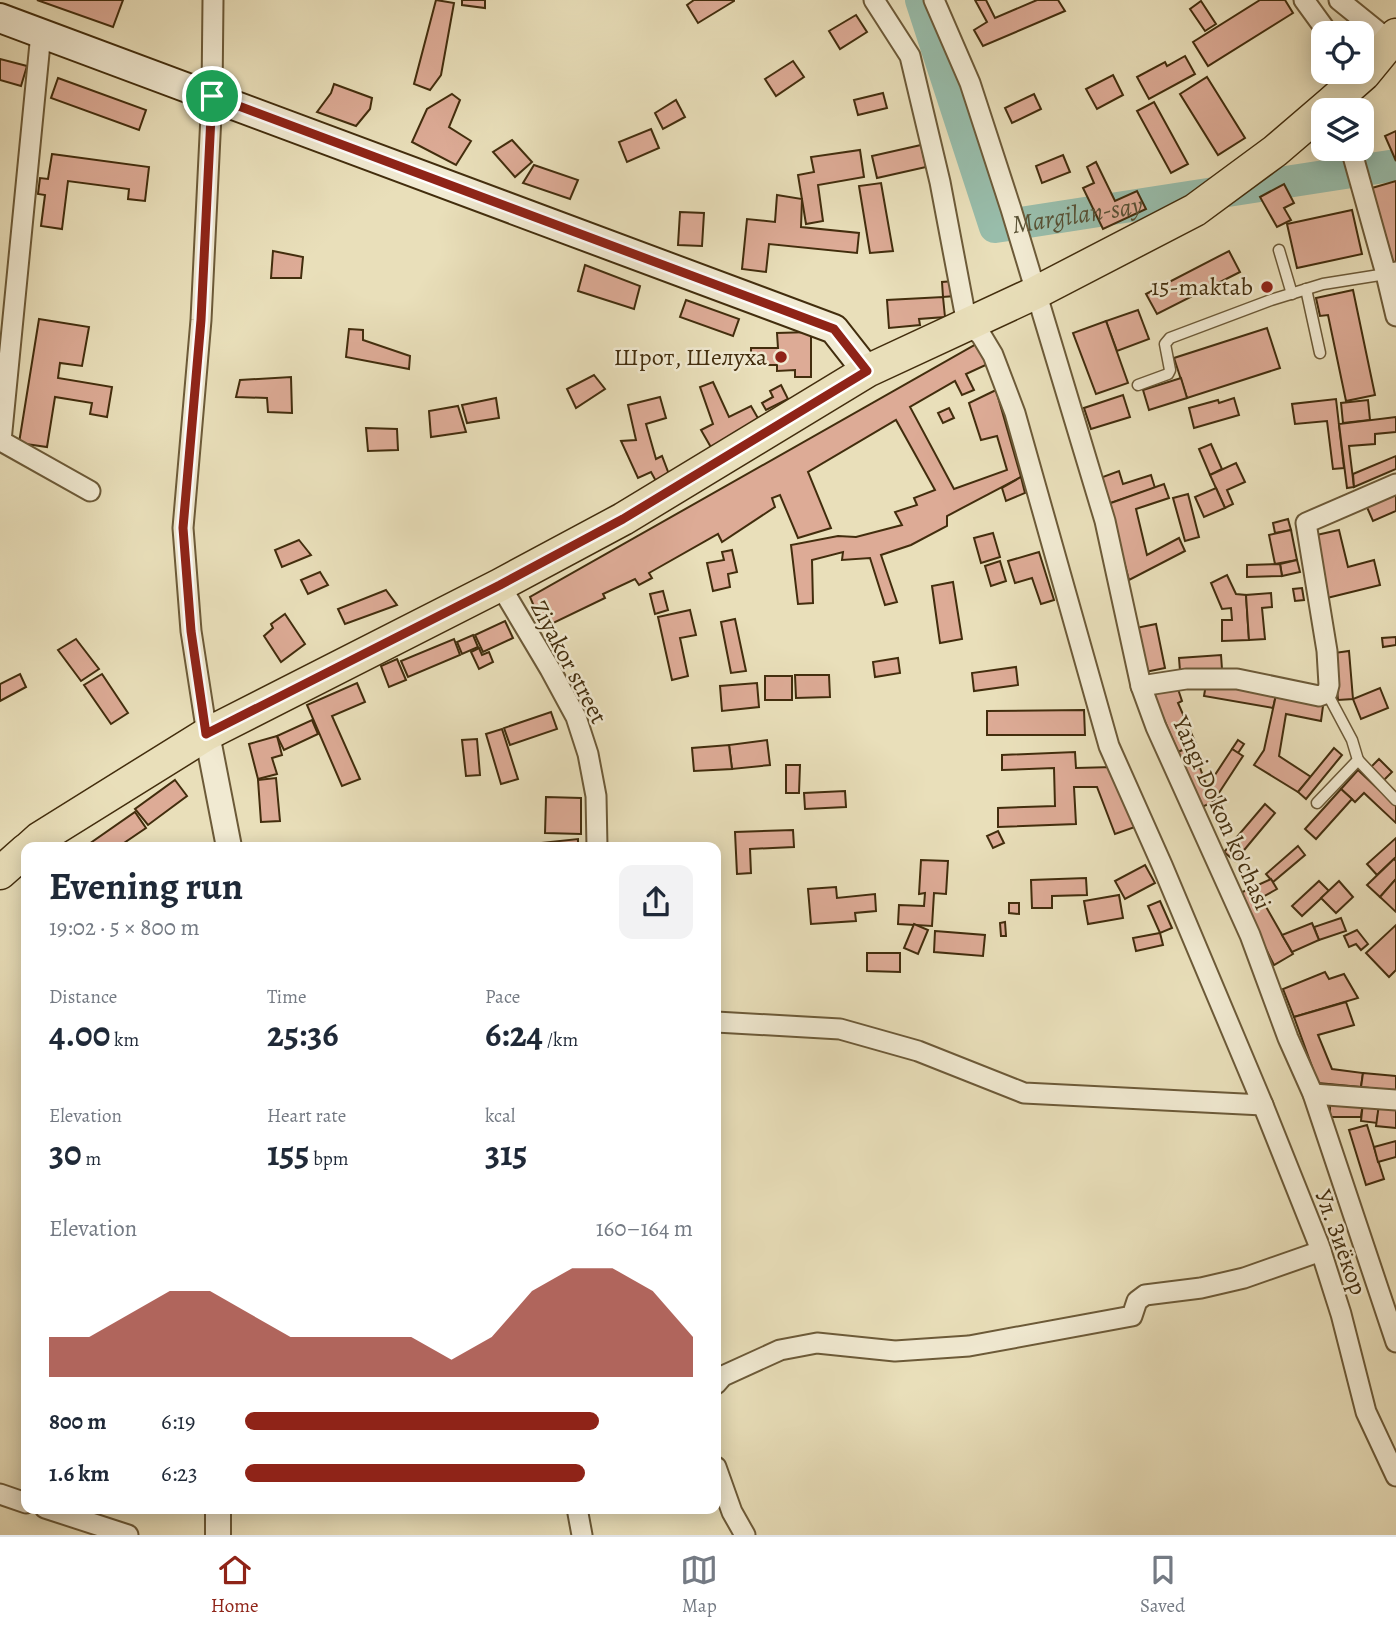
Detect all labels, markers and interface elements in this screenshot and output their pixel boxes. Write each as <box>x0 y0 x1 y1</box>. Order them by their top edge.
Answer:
map controls <box>1311 21 1374 161</box>
button: locate <box>1311 21 1374 84</box>
pin <box>182 66 242 126</box>
icon: arrive <box>193 77 231 115</box>
button: layers <box>1311 98 1374 161</box>
water label: Margilan-say <box>1009 187 1145 242</box>
place label: 15-maktab <box>1151 271 1253 303</box>
marker: 15-maktab <box>1259 279 1275 295</box>
place label: Шрот, Шелуха <box>613 341 767 373</box>
marker: Шрот, Шелуха <box>773 349 789 365</box>
street label: Ziyakor street <box>523 595 615 729</box>
street label: Yangi Do'kon ko'chasi <box>1164 710 1279 915</box>
text: Evening run <box>49 860 243 912</box>
button: share <box>619 865 693 939</box>
text: 19:02 · 5 × 800 m <box>49 912 200 943</box>
text: Distance <box>49 984 117 1010</box>
text: Time <box>267 984 306 1010</box>
text: Pace <box>485 984 520 1010</box>
text: 4.00 <box>49 1010 110 1058</box>
text: 25:36 <box>267 1010 339 1058</box>
text: 6:24 <box>485 1010 543 1058</box>
text: km <box>110 1027 139 1053</box>
text: /km <box>543 1027 578 1053</box>
text: Elevation <box>49 1103 122 1129</box>
text: Heart rate <box>267 1103 346 1129</box>
text: kcal <box>485 1103 515 1129</box>
text: 30 <box>49 1129 82 1177</box>
text: 155 <box>267 1129 309 1177</box>
text: 315 <box>485 1129 528 1177</box>
text: m <box>82 1146 101 1172</box>
text: bpm <box>309 1146 349 1172</box>
street label: Ул. Зиёкор <box>1307 1185 1375 1299</box>
text: Elevation <box>49 1213 137 1244</box>
text: 160–164 m <box>596 1213 693 1244</box>
text: 800 m <box>49 1406 106 1437</box>
text: 6:19 <box>161 1406 195 1437</box>
text: 1.6 km <box>49 1458 109 1489</box>
text: 6:23 <box>161 1458 198 1489</box>
tab: Home <box>211 1551 259 1619</box>
tab: Map <box>680 1551 718 1619</box>
tab: Saved <box>1140 1551 1185 1619</box>

